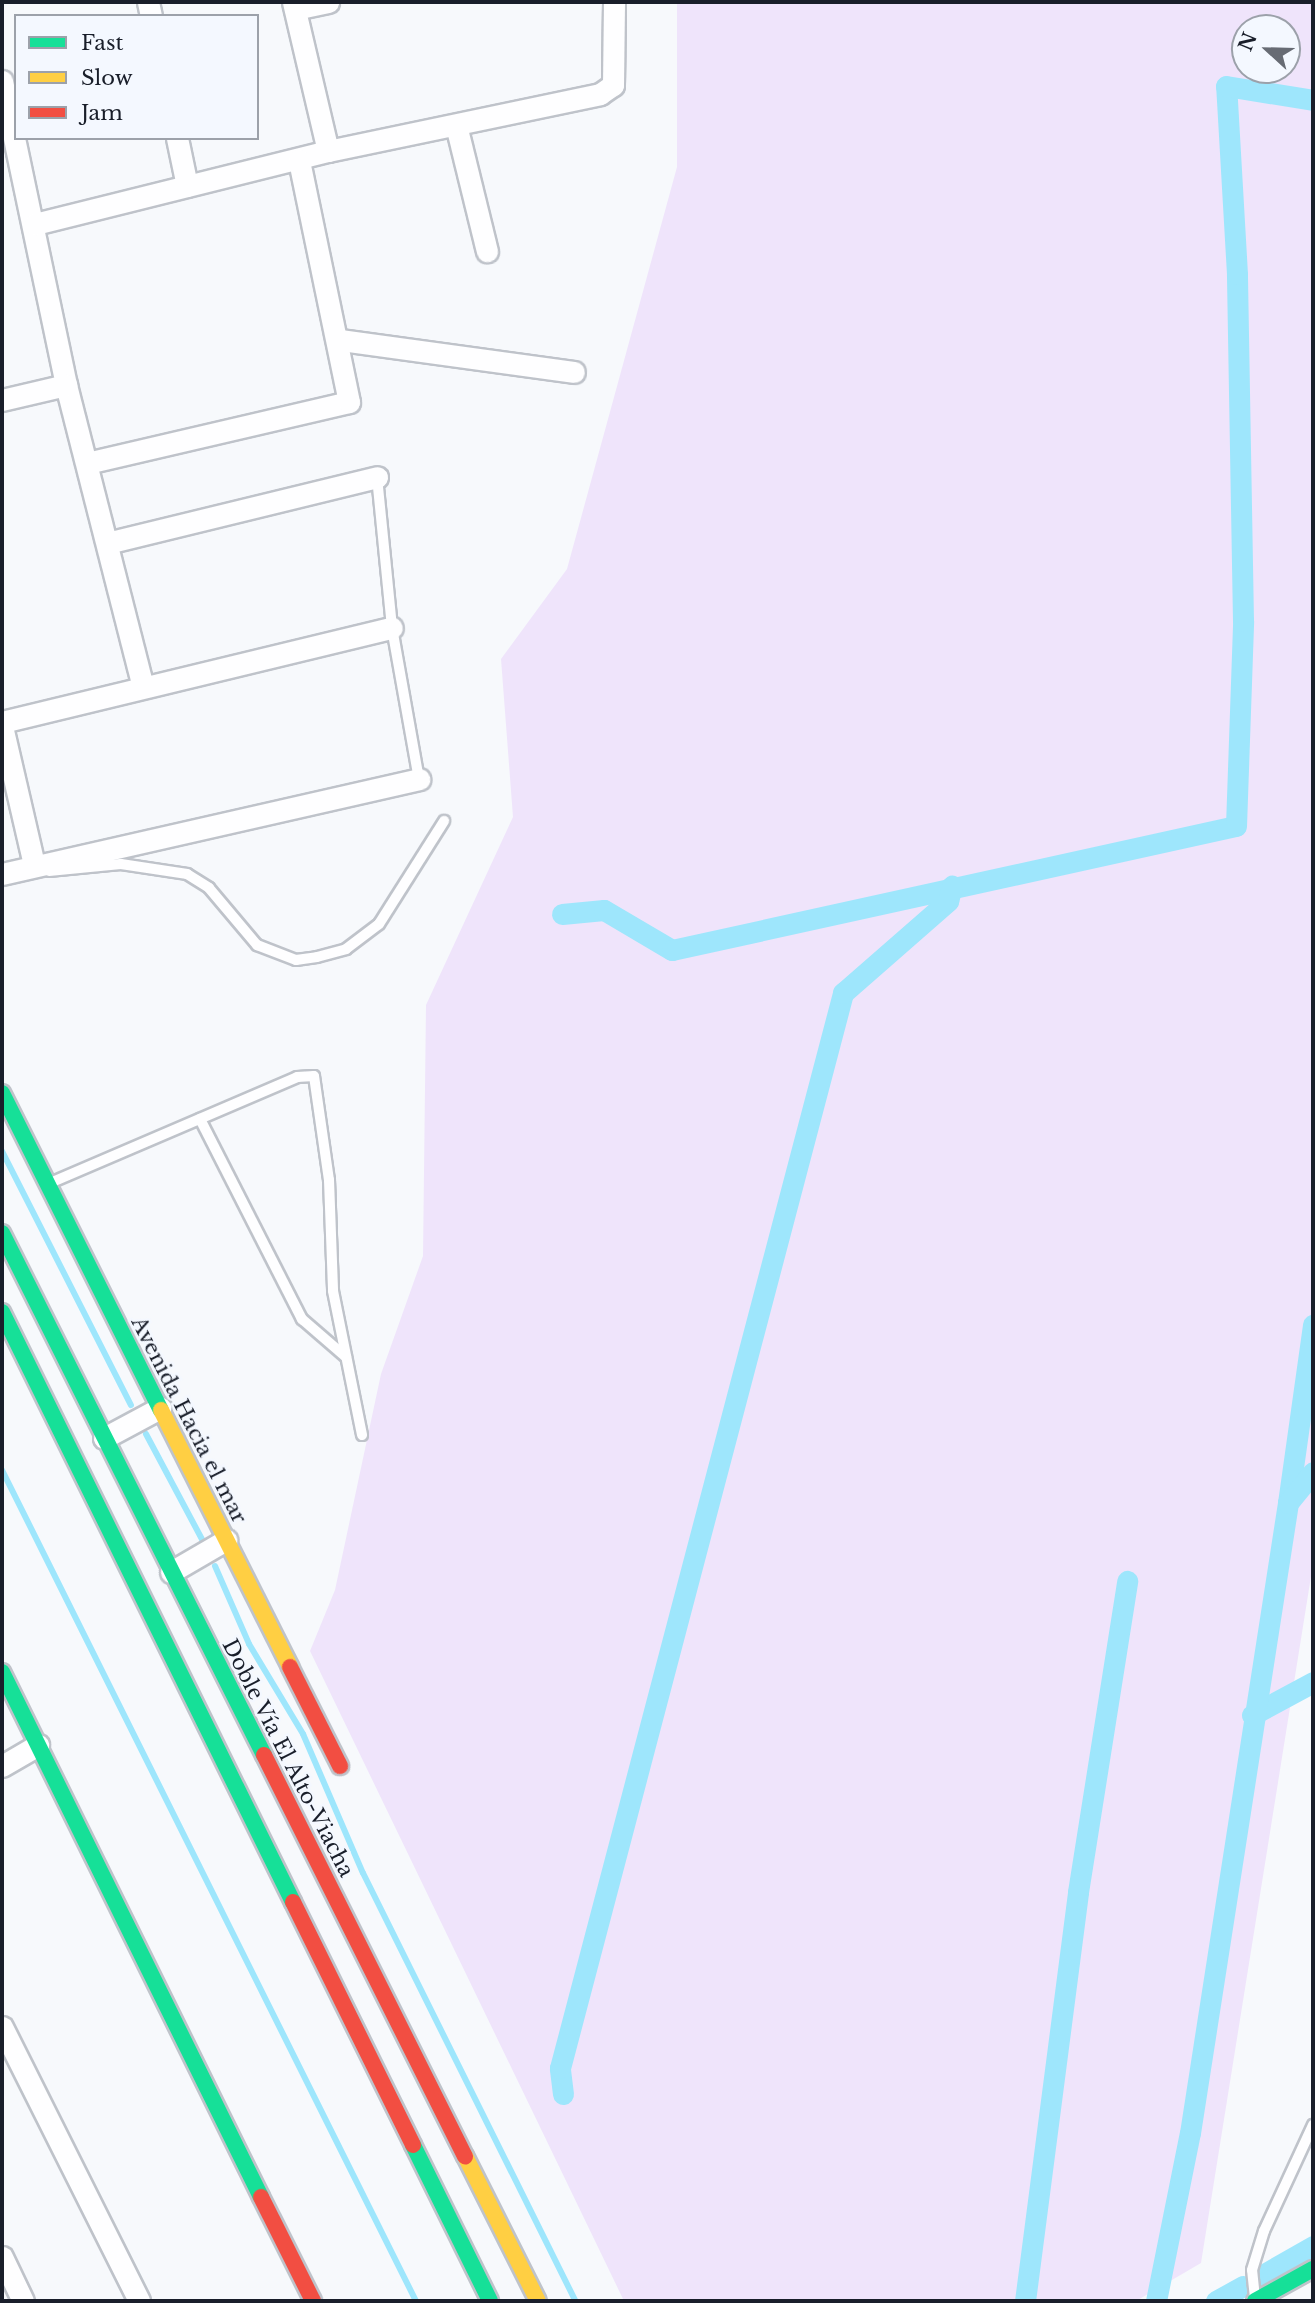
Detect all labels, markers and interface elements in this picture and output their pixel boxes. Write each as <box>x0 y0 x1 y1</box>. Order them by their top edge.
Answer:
legend <box>14 14 259 140</box>
north arrow <box>1231 14 1301 84</box>
text: N <box>1234 29 1262 54</box>
text: Fast <box>81 30 123 56</box>
text: Slow <box>81 65 133 91</box>
text: Jam <box>81 100 123 126</box>
street label: Avenida Hacia el mar <box>126 1312 252 1528</box>
street label: Doble Vía El Alto-Viacha <box>216 1634 360 1882</box>

